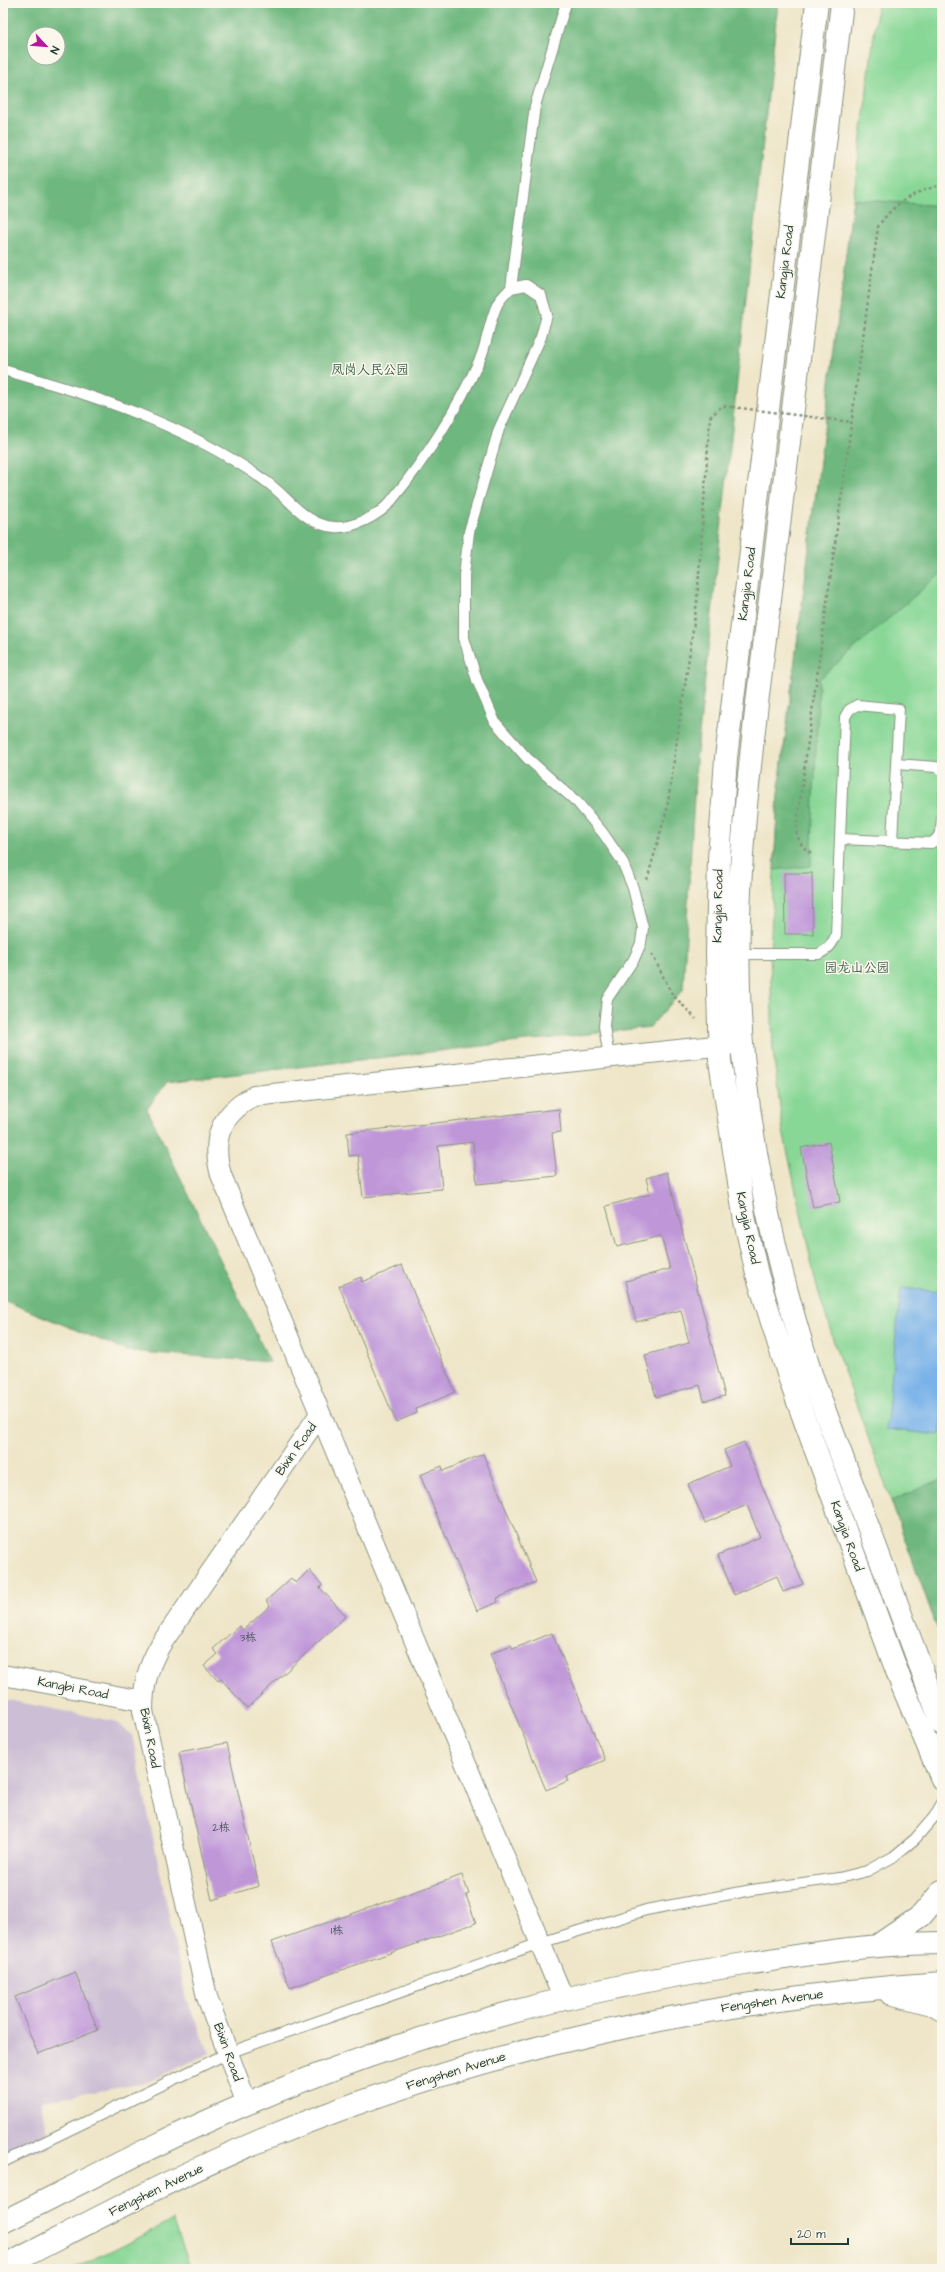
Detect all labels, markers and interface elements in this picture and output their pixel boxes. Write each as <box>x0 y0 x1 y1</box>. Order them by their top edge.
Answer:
north arrow <box>26 26 66 66</box>
text: N <box>46 44 63 57</box>
street label: Kangjia Road <box>772 224 799 300</box>
park label: 凤岗人民公园 <box>331 361 409 379</box>
street label: Kangjia Road <box>734 546 761 622</box>
street label: Kangjia Road <box>708 869 729 943</box>
park label: 园龙山公园 <box>824 959 890 977</box>
street label: Kangjia Road <box>731 1190 765 1266</box>
street label: Bixin Road <box>271 1419 321 1479</box>
street label: Kangjia Road <box>825 1498 868 1574</box>
house number: 3栋 <box>240 1630 256 1645</box>
street label: Kangbi Road <box>36 1672 110 1705</box>
street label: Bixin Road <box>135 1706 165 1770</box>
house number: 2栋 <box>212 1820 230 1835</box>
house number: 1栋 <box>331 1923 343 1938</box>
street label: Fengshen Avenue <box>720 1985 824 2018</box>
street label: Bixin Road <box>209 2020 247 2084</box>
street label: Fengshen Avenue <box>404 2047 508 2096</box>
street label: Fengshen Avenue <box>106 2159 207 2222</box>
scale bar <box>791 2220 848 2246</box>
text: 20 m <box>797 2226 826 2243</box>

